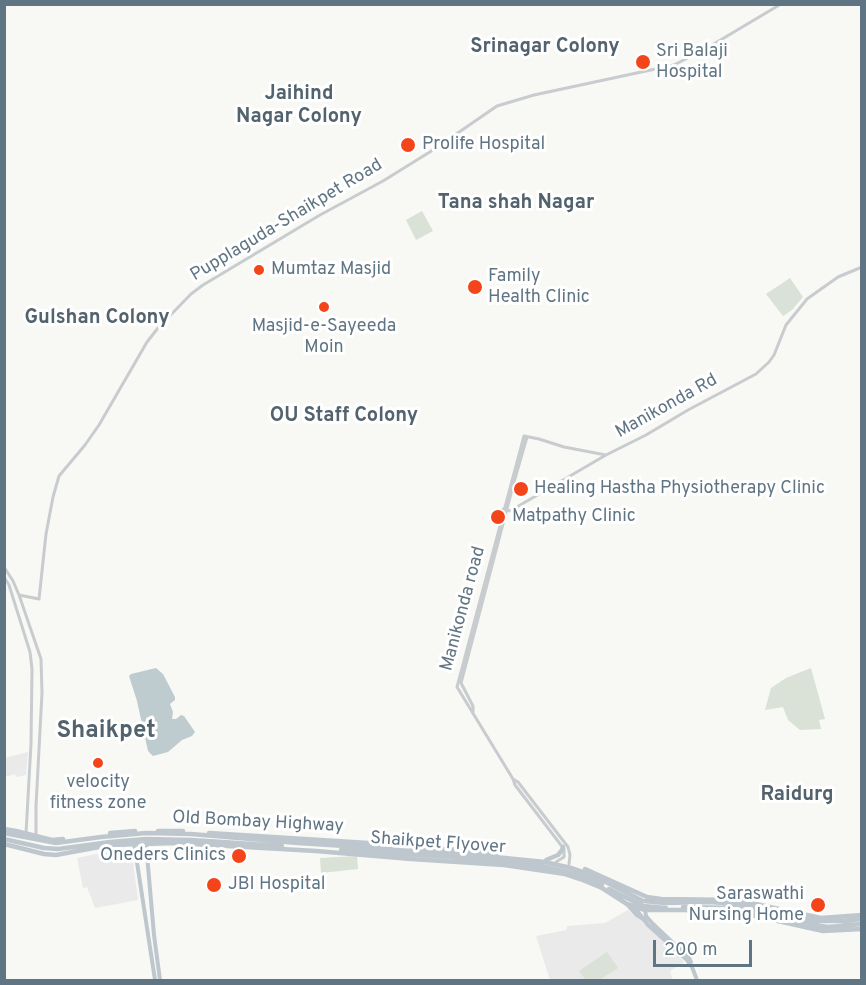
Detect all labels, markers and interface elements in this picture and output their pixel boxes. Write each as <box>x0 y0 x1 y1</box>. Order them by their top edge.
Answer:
district label: Srinagar Colony <box>470 36 620 60</box>
place label: Sri Balaji Hospital <box>656 41 728 84</box>
marker: Sri Balaji Hospital <box>634 53 652 71</box>
district label: Jaihind Nagar Colony <box>236 83 362 130</box>
place label: Prolife Hospital <box>422 134 545 156</box>
marker: Prolife Hospital <box>399 136 417 154</box>
street label: Pupplaguda-Shaikpet Road <box>187 155 387 287</box>
district label: Tana shah Nagar <box>438 192 594 216</box>
place label: Mumtaz Masjid <box>271 259 391 281</box>
marker: Mumtaz Masjid <box>252 263 266 277</box>
place label: Family Health Clinic <box>488 266 590 308</box>
marker: Family Health Clinic <box>466 278 484 296</box>
marker: Masjid-e-Sayeeda Moin <box>317 300 331 314</box>
district label: Gulshan Colony <box>24 307 170 331</box>
place label: Masjid-e-Sayeeda Moin <box>252 316 396 358</box>
street label: Manikonda Rd <box>612 370 722 444</box>
district label: OU Staff Colony <box>270 405 418 429</box>
place label: Healing Hastha Physiotherapy Clinic <box>534 478 825 500</box>
marker: Healing Hastha Physiotherapy Clinic <box>512 480 530 498</box>
place label: Matpathy Clinic <box>512 506 636 528</box>
marker: Matpathy Clinic <box>489 508 507 526</box>
street label: Manikonda road <box>437 544 491 674</box>
district label: Shaikpet <box>56 718 156 746</box>
marker: velocity fitness zone <box>91 756 105 770</box>
place label: velocity fitness zone <box>50 772 146 814</box>
district label: Raidurg <box>761 784 833 808</box>
street label: Old Bombay Highway <box>172 808 344 838</box>
street label: Shaikpet Flyover <box>369 828 507 860</box>
place label: Oneders Clinics <box>100 845 226 867</box>
marker: Oneders Clinics <box>230 847 248 865</box>
place label: JBI Hospital <box>228 874 325 896</box>
marker: JBI Hospital <box>205 876 223 894</box>
place label: Saraswathi Nursing Home <box>689 884 804 926</box>
marker: Saraswathi Nursing Home <box>809 896 827 914</box>
scale bar <box>656 928 755 966</box>
text: 200 m <box>664 939 717 962</box>

